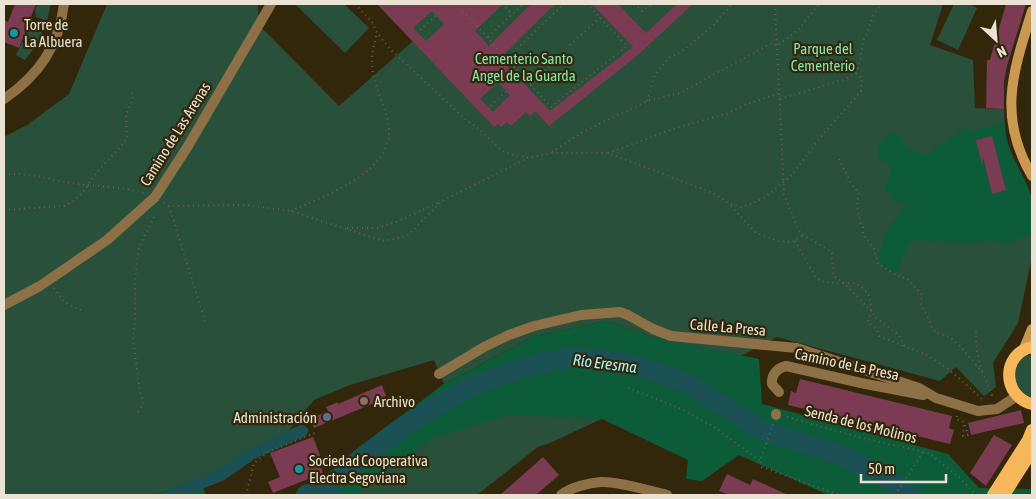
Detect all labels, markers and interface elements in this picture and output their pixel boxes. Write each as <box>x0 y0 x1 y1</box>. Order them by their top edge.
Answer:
north arrow <box>971 15 1021 65</box>
place label: Torre de La Albuera <box>24 16 82 50</box>
marker: Torre de La Albuera <box>8 27 20 39</box>
park label: Parque del Cementerio <box>791 40 855 74</box>
text: N <box>994 43 1009 61</box>
park label: Cementerio Santo Angel de la Guarda <box>472 50 576 84</box>
street label: Camino de Las Arenas <box>136 79 214 189</box>
street label: Calle La Presa <box>689 315 767 339</box>
street label: Camino de La Presa <box>793 345 901 383</box>
water label: Río Eresma <box>572 350 639 376</box>
place label: Archivo <box>374 393 415 410</box>
marker: Archivo <box>358 395 370 407</box>
street label: Senda de los Molinos <box>803 402 919 446</box>
place label: Administración <box>234 409 317 426</box>
marker: Administración <box>321 411 333 423</box>
place label: Sociedad Cooperativa Electra Segoviana <box>309 452 428 486</box>
scale bar <box>861 452 946 484</box>
text: 50 m <box>868 460 895 477</box>
marker: Sociedad Cooperativa Electra Segoviana <box>293 463 305 475</box>

